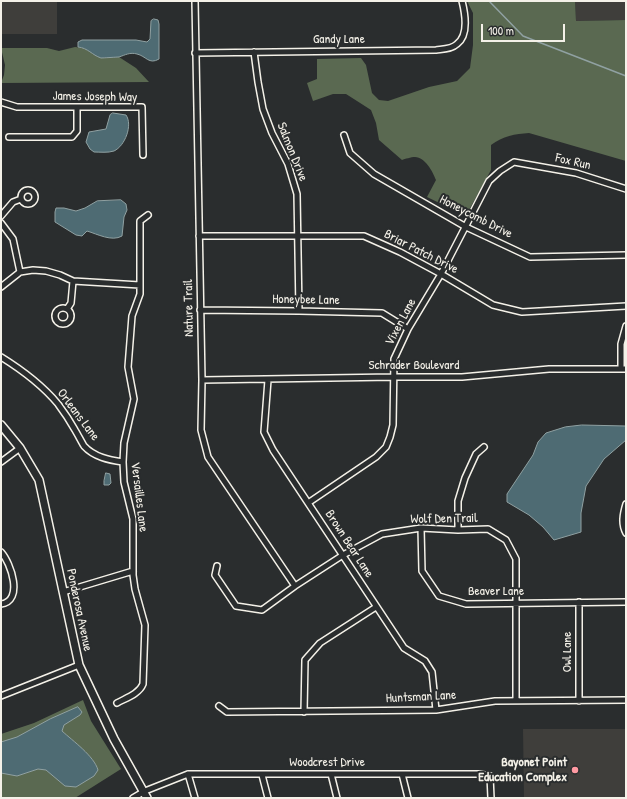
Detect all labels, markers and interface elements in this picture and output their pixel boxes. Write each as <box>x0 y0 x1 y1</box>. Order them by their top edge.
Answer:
scale bar <box>483 16 567 42</box>
text: 100 m <box>488 22 514 39</box>
street label: Gandy Lane <box>313 32 365 48</box>
street label: James Joseph Way <box>52 88 138 106</box>
street label: Salmon Drive <box>273 120 311 184</box>
street label: Fox Run <box>554 150 592 174</box>
street label: Honeycomb Drive <box>437 192 515 242</box>
street label: Briar Patch Drive <box>381 227 461 277</box>
street label: Nature Trail <box>181 279 197 337</box>
street label: Honeybee Lane <box>272 292 340 308</box>
street label: Vixen Lane <box>382 296 420 348</box>
street label: Schrader Boulevard <box>369 358 459 374</box>
street label: Orleans Lane <box>53 386 103 444</box>
street label: Versailles Lane <box>127 461 151 533</box>
street label: Brown Bear Lane <box>321 507 377 581</box>
street label: Wolf Den Trail <box>410 511 478 527</box>
street label: Ponderosa Avenue <box>63 567 95 653</box>
street label: Beaver Lane <box>468 584 524 600</box>
street label: Owl Lane <box>560 632 576 672</box>
street label: Huntsman Lane <box>385 687 457 707</box>
street label: Woodcrest Drive <box>289 755 365 771</box>
place label: Bayonet Point Education Complex <box>478 755 567 786</box>
marker: Bayonet Point Education Complex <box>570 765 580 775</box>

